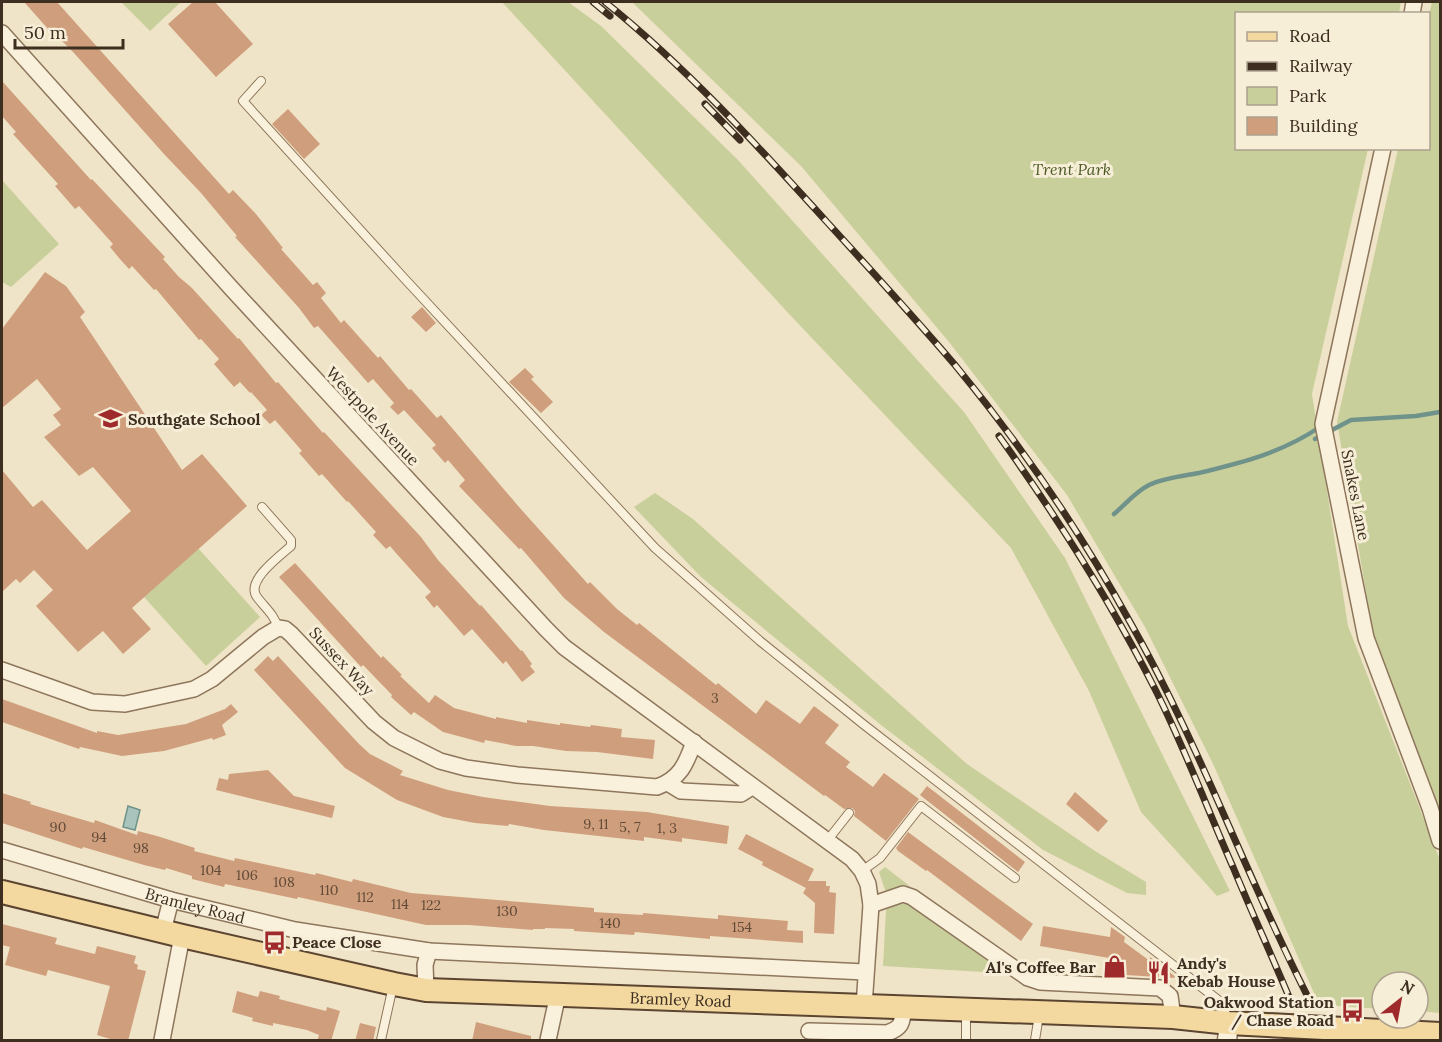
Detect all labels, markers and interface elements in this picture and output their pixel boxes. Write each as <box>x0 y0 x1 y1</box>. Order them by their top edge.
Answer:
scale bar <box>15 12 123 50</box>
legend <box>1235 12 1430 150</box>
text: 50 m <box>24 21 66 44</box>
text: Road <box>1289 24 1331 47</box>
text: Railway <box>1289 54 1353 77</box>
text: Park <box>1289 84 1327 107</box>
text: Building <box>1289 114 1359 137</box>
park label: Trent Park <box>1033 159 1111 179</box>
street label: Westpole Avenue <box>322 362 424 470</box>
school or university icon: Southgate School <box>97 406 123 432</box>
place label: Southgate School <box>128 409 260 429</box>
street label: Snakes Lane <box>1337 448 1375 542</box>
street label: Sussex Way <box>305 623 379 700</box>
house number: 3 <box>711 689 719 707</box>
house number: 9, 11 <box>583 815 609 833</box>
house number: 90 <box>50 818 66 836</box>
house number: 5, 7 <box>619 818 641 836</box>
house number: 1, 3 <box>657 819 677 837</box>
house number: 94 <box>91 828 107 846</box>
house number: 98 <box>133 839 149 857</box>
house number: 104 <box>200 861 222 879</box>
house number: 106 <box>236 866 258 884</box>
house number: 108 <box>273 873 295 891</box>
house number: 110 <box>320 881 338 899</box>
street label: Bramley Road <box>143 883 247 928</box>
house number: 112 <box>356 888 374 906</box>
house number: 114 <box>391 895 409 913</box>
house number: 122 <box>421 896 441 914</box>
house number: 130 <box>496 902 518 920</box>
house number: 140 <box>599 914 621 932</box>
house number: 154 <box>732 918 753 936</box>
bus stop icon: Peace Close <box>261 929 287 955</box>
place label: Peace Close <box>292 932 382 952</box>
place label: Andy's Kebab House <box>1177 953 1276 991</box>
shop icon: Al's Coffee Bar <box>1101 954 1127 980</box>
place label: Al's Coffee Bar <box>986 957 1096 977</box>
restaurant icon: Andy's Kebab House <box>1146 959 1172 985</box>
north arrow <box>1370 970 1430 1030</box>
text: N <box>1397 975 1418 999</box>
street label: Bramley Road <box>629 987 732 1011</box>
place label: Oakwood Station / Chase Road <box>1204 992 1334 1031</box>
bus stop icon: Oakwood Station / Chase Road <box>1339 998 1365 1024</box>

